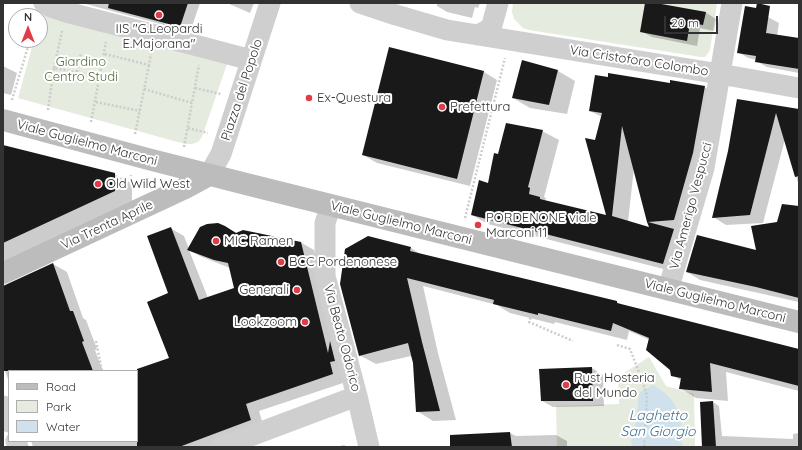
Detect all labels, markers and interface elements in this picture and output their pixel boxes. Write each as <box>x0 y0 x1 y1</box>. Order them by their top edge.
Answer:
north arrow <box>8 8 48 48</box>
scale bar <box>666 8 720 34</box>
text: N <box>24 10 32 24</box>
marker: IIS "G.Leopardi E.Majorana" <box>154 10 164 20</box>
text: 20 m <box>671 15 699 30</box>
place label: IIS "G.Leopardi E.Majorana" <box>116 21 202 52</box>
street label: Piazza del Popolo <box>218 37 266 143</box>
street label: Via Cristoforo Colombo <box>569 42 709 80</box>
park label: Giardino Centro Studi <box>44 54 118 85</box>
place label: Ex-Questura <box>317 90 391 106</box>
marker: Ex-Questura <box>304 93 314 103</box>
place label: Prefettura <box>450 99 510 115</box>
marker: Prefettura <box>437 102 447 112</box>
street label: Viale Guglielmo Marconi <box>15 117 159 169</box>
street label: Via Amerigo Vespucci <box>667 141 715 271</box>
place label: Old Wild West <box>106 176 190 192</box>
marker: Old Wild West <box>93 179 103 189</box>
street label: Via Trenta Aprile <box>59 197 155 253</box>
street label: Viale Guglielmo Marconi <box>329 198 473 248</box>
place label: PORDENONE viale Marconi 11 <box>486 210 597 241</box>
marker: PORDENONE viale Marconi 11 <box>473 220 483 230</box>
place label: MIC Ramen <box>224 233 293 249</box>
marker: MIC Ramen <box>211 236 221 246</box>
place label: BCC Pordenonese <box>289 254 397 270</box>
marker: BCC Pordenonese <box>276 257 286 267</box>
street label: Viale Guglielmo Marconi <box>643 276 787 326</box>
place label: Generali <box>239 282 289 298</box>
street label: Via Beato Odorico <box>320 283 364 393</box>
marker: Generali <box>292 285 302 295</box>
place label: Lookzoom <box>234 314 297 330</box>
marker: Lookzoom <box>300 317 310 327</box>
legend <box>8 370 138 442</box>
place label: Rust Hosteria del Mundo <box>574 370 655 401</box>
text: Road <box>46 379 76 394</box>
marker: Rust Hosteria del Mundo <box>561 380 571 390</box>
text: Park <box>46 399 71 414</box>
water label: Laghetto San Giorgio <box>621 408 695 440</box>
text: Water <box>46 419 80 434</box>

